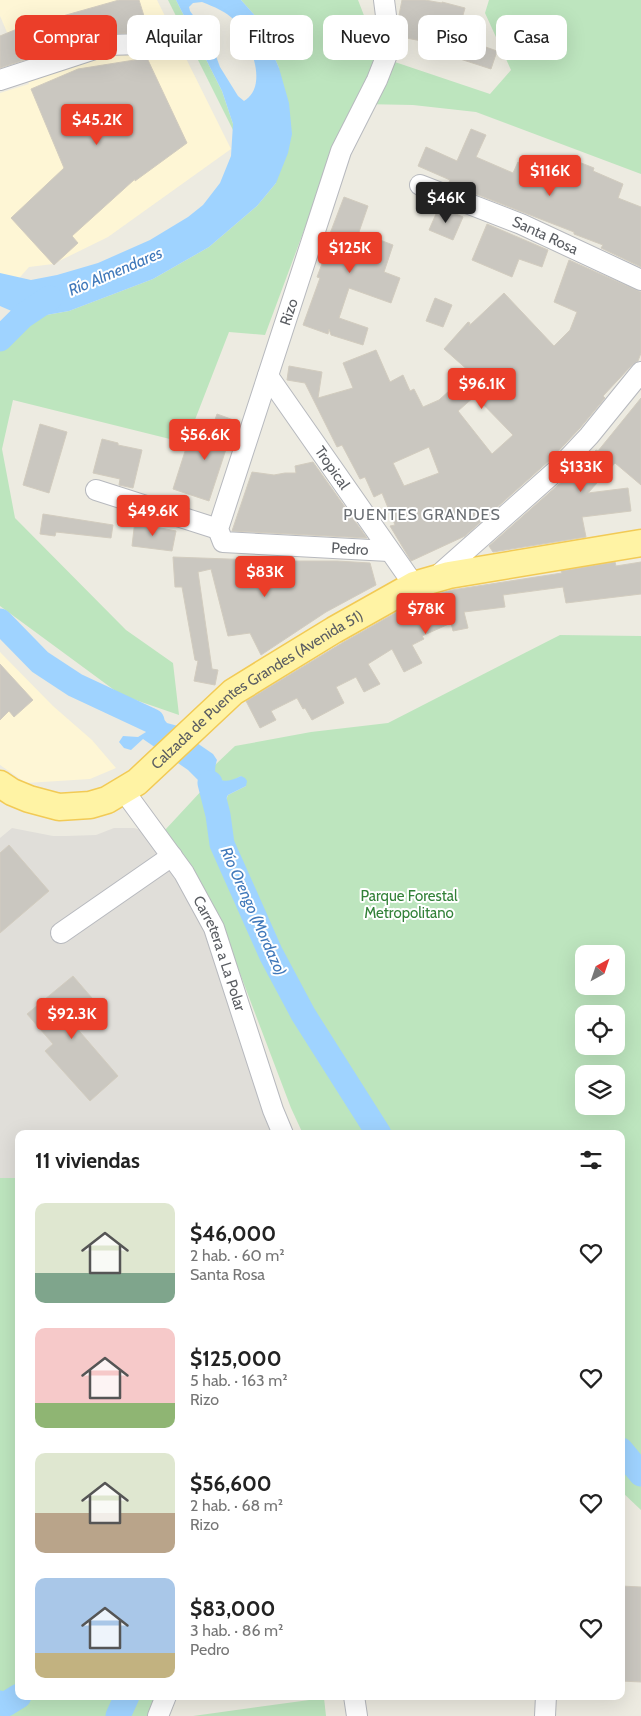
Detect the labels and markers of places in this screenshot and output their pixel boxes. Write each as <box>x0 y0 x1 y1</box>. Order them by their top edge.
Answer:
pin: $45.2K <box>56 104 138 146</box>
pin: $116K <box>515 154 585 197</box>
pin: $46K <box>416 182 476 224</box>
pin: $125K <box>315 232 385 274</box>
pin: $96.1K <box>441 368 523 410</box>
pin: $56.6K <box>164 418 246 461</box>
pin: $133K <box>546 450 616 493</box>
pin: $49.6K <box>112 494 194 537</box>
pin: $83K <box>235 556 295 598</box>
pin: $78K <box>396 592 456 635</box>
pin: $92.3K <box>31 998 113 1040</box>

